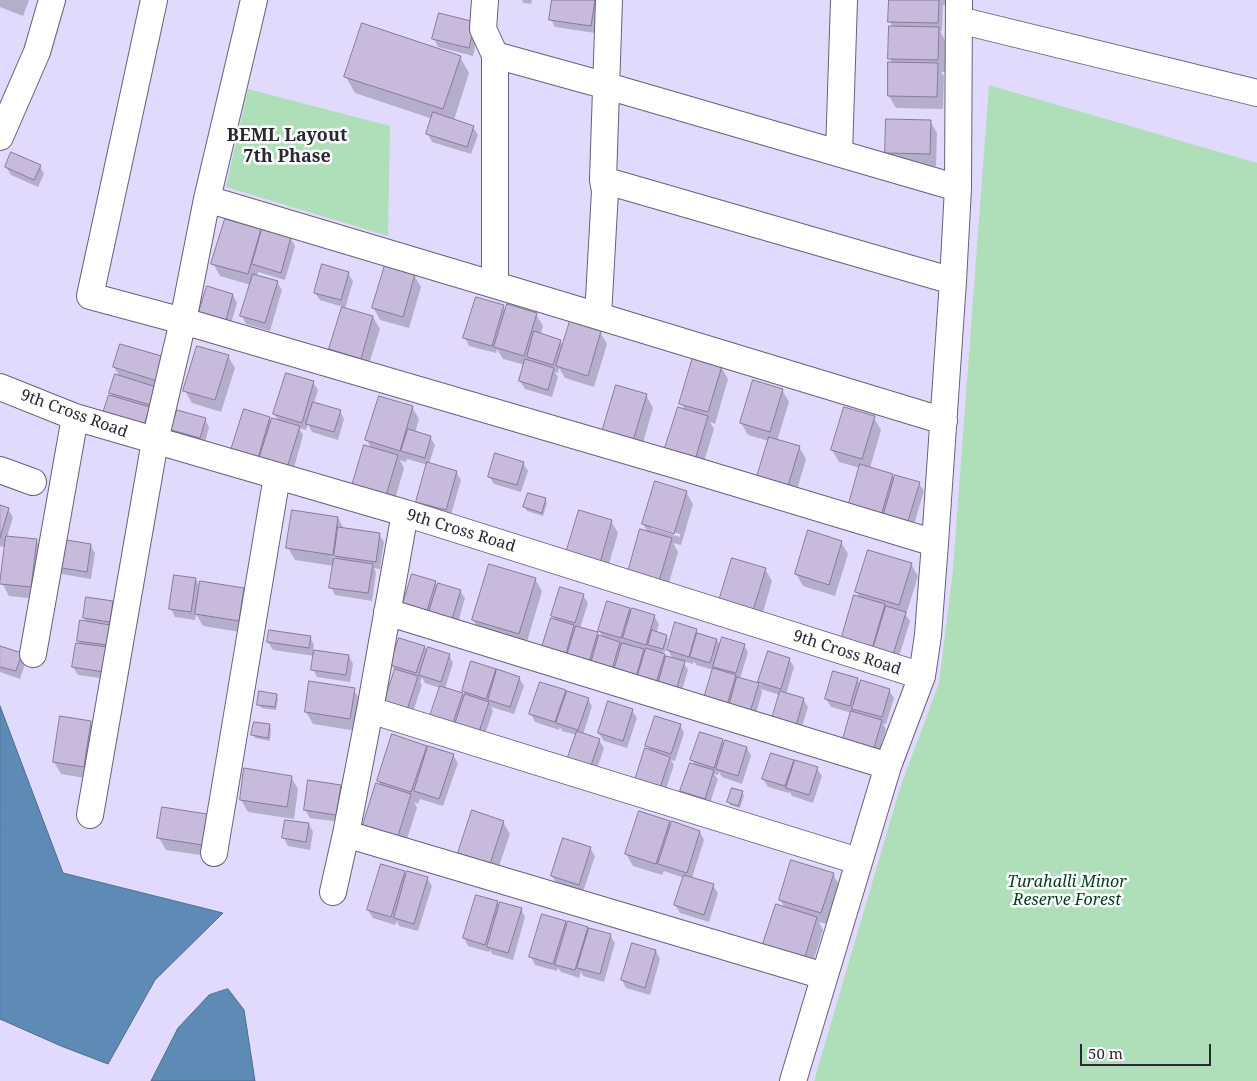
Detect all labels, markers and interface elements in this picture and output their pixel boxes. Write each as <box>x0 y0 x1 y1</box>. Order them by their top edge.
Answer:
district label: BEML Layout 7th Phase <box>227 125 347 168</box>
street label: 9th Cross Road <box>18 386 130 442</box>
street label: 9th Cross Road <box>404 505 518 557</box>
street label: 9th Cross Road <box>790 626 904 680</box>
park label: Turahalli Minor Reserve Forest <box>1007 872 1127 910</box>
scale bar <box>1082 1034 1213 1066</box>
text: 50 m <box>1088 1043 1123 1063</box>

